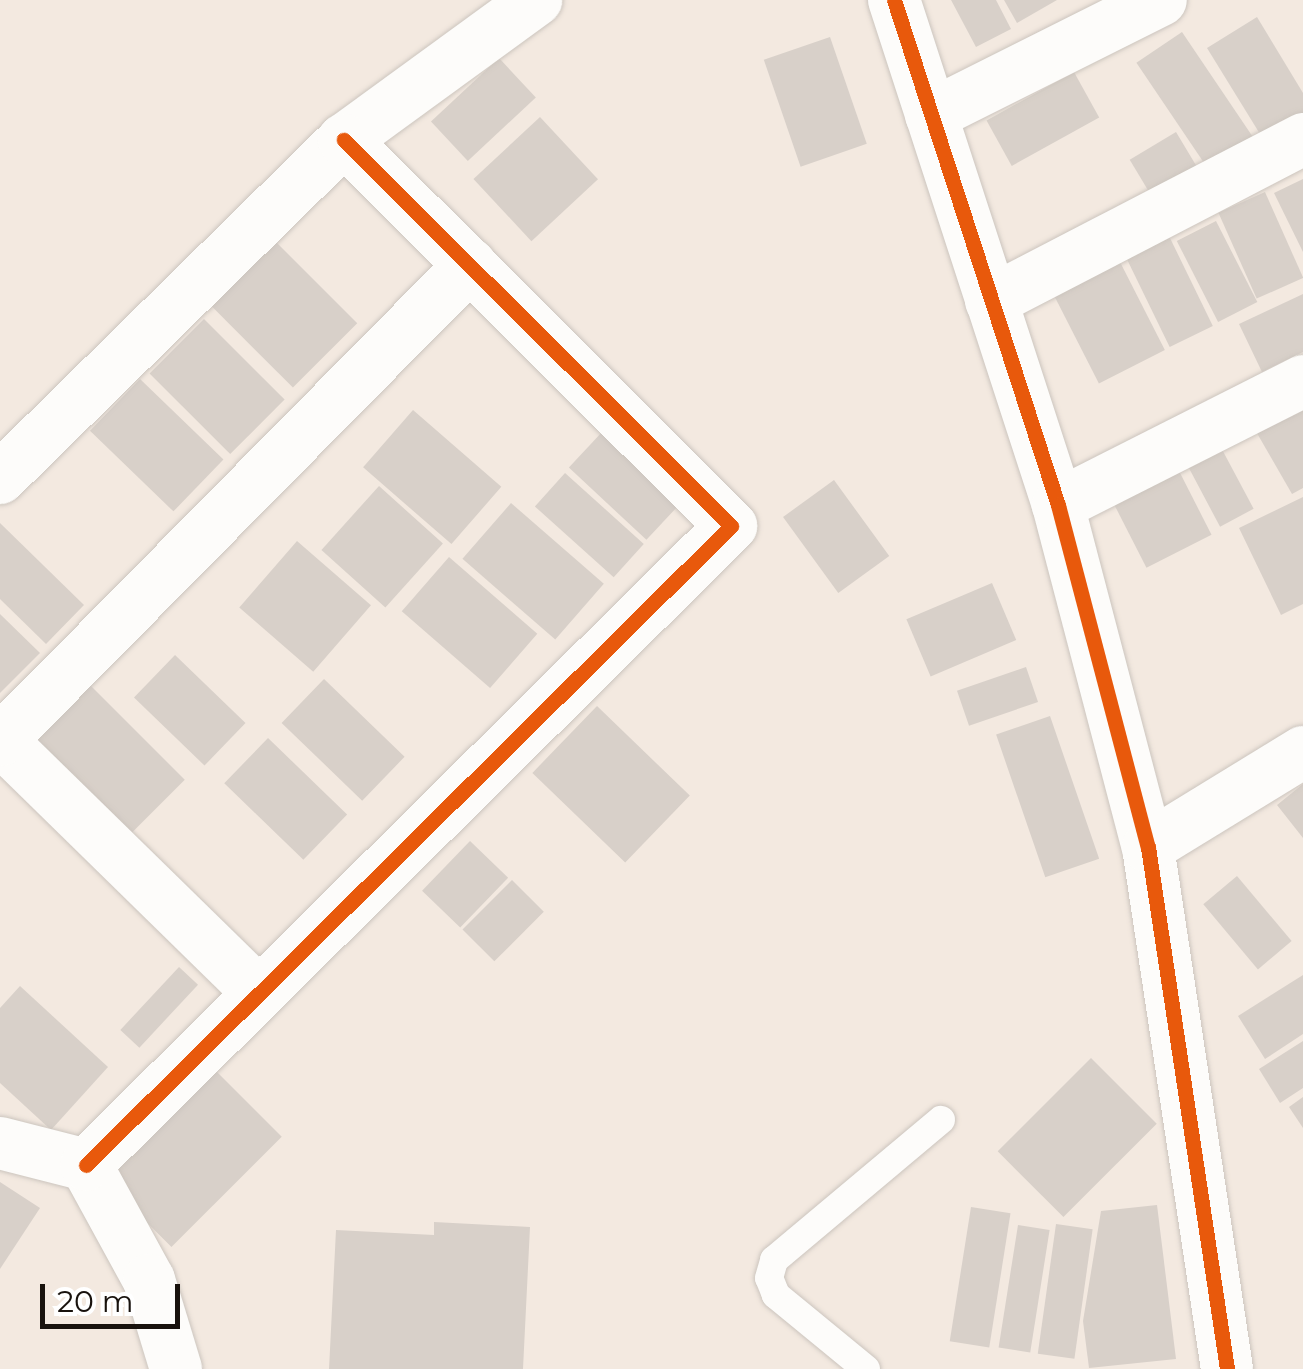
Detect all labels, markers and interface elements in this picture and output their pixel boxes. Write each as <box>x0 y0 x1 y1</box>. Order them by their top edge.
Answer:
scale bar <box>45 1264 185 1326</box>
text: 20 m <box>57 1283 134 1320</box>

